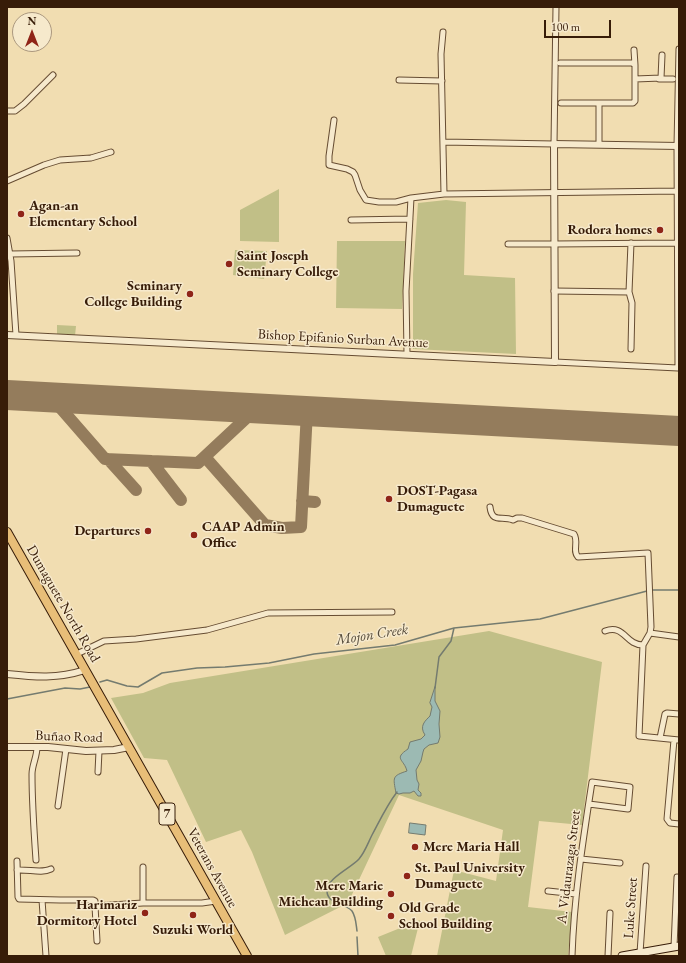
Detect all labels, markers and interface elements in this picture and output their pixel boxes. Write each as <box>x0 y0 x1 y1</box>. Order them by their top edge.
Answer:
north arrow <box>12 12 52 52</box>
scale bar <box>546 12 613 38</box>
text: N <box>28 14 36 28</box>
text: 100 m <box>551 19 580 35</box>
place label: Agan-an Elementary School <box>29 198 137 230</box>
marker: Agan-an Elementary School <box>16 209 26 219</box>
place label: Rodora homes <box>567 222 652 238</box>
marker: Rodora homes <box>655 225 665 235</box>
place label: Saint Joseph Seminary College <box>237 248 338 280</box>
marker: Saint Joseph Seminary College <box>224 259 234 269</box>
place label: Seminary College Building <box>84 278 182 310</box>
marker: Seminary College Building <box>185 289 195 299</box>
street label: Bishop Epifanio Surban Avenue <box>257 326 429 352</box>
place label: DOST-Pagasa Dumaguete <box>397 483 477 516</box>
marker: DOST-Pagasa Dumaguete <box>384 494 394 504</box>
place label: CAAP Admin Office <box>202 519 285 552</box>
place label: Departures <box>74 523 140 539</box>
marker: Departures <box>143 526 153 536</box>
marker: CAAP Admin Office <box>189 530 199 540</box>
street label: Dumaguete North Road <box>23 542 103 666</box>
water label: Mojon Creek <box>335 620 409 650</box>
street label: Buñao Road <box>35 727 103 747</box>
road number: 7 <box>159 803 175 825</box>
street label: A. Vidaurazaga Street <box>554 809 584 925</box>
street label: Veterans Avenue <box>183 825 241 911</box>
place label: Mere Maria Hall <box>423 839 520 855</box>
marker: Mere Maria Hall <box>410 842 420 852</box>
place label: St. Paul University Dumaguete <box>415 860 525 892</box>
marker: St. Paul University Dumaguete <box>402 871 412 881</box>
street label: Luke Street <box>620 877 642 939</box>
place label: Mere Marie Micheau Building <box>278 878 383 910</box>
marker: Mere Marie Micheau Building <box>386 889 396 899</box>
place label: Harimariz Dormitory Hotel <box>37 897 137 930</box>
place label: Old Grade School Building <box>399 900 492 932</box>
marker: Harimariz Dormitory Hotel <box>140 908 150 918</box>
marker: Suzuki World <box>188 910 198 920</box>
marker: Old Grade School Building <box>386 911 396 921</box>
place label: Suzuki World <box>153 922 233 938</box>

